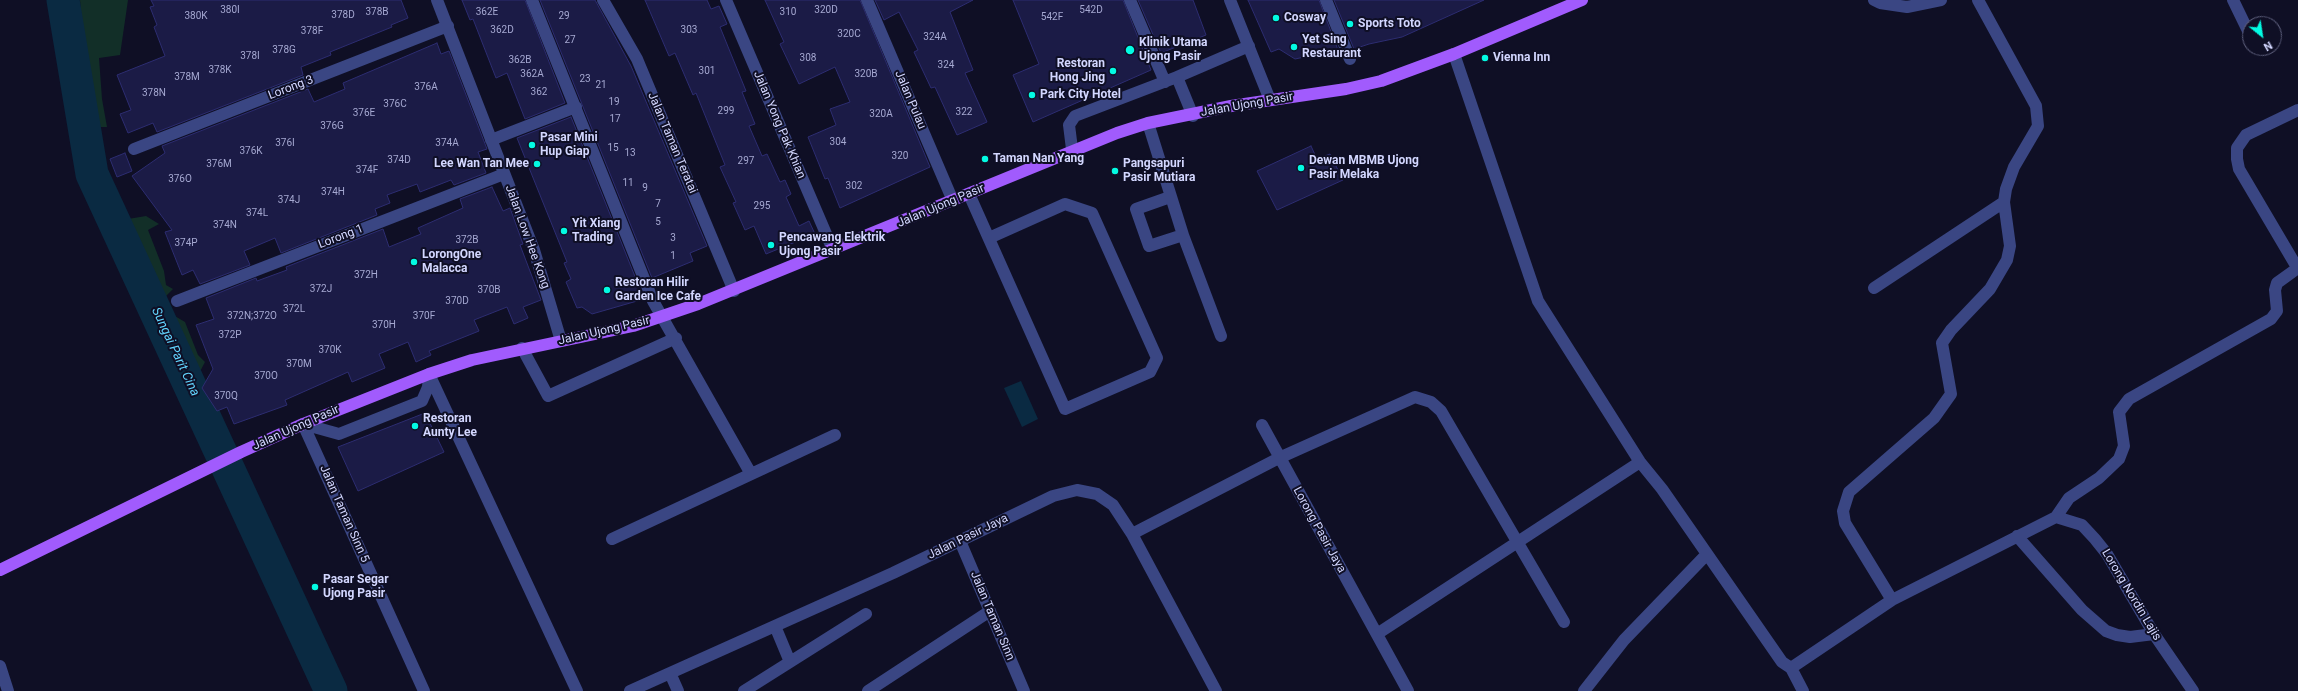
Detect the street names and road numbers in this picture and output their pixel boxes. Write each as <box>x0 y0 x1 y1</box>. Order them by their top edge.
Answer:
street label: Jalan Pulau <box>891 68 929 132</box>
street label: Jalan Yong Pak Khian <box>750 69 808 181</box>
street label: Lorong 3 <box>266 73 316 103</box>
street label: Jalan Taman Teratai <box>644 90 700 196</box>
street label: Jalan Ujong Pasir <box>1200 90 1294 120</box>
street label: Jalan Ujong Pasir <box>895 181 987 231</box>
street label: Jalan Low Hee Kong <box>502 183 552 291</box>
street label: Lorong 1 <box>316 222 366 252</box>
street label: Jalan Ujong Pasir <box>557 313 651 349</box>
street label: Jalan Ujong Pasir <box>250 402 342 454</box>
street label: Jalan Taman Sinn 5 <box>316 463 372 565</box>
street label: Lorong Pasir Jaya <box>1289 485 1349 575</box>
street label: Jalan Pasir Jaya <box>925 511 1011 563</box>
street label: Lorong Nordin Lajis <box>2098 547 2164 643</box>
street label: Jalan Taman Sinn <box>967 569 1017 663</box>

